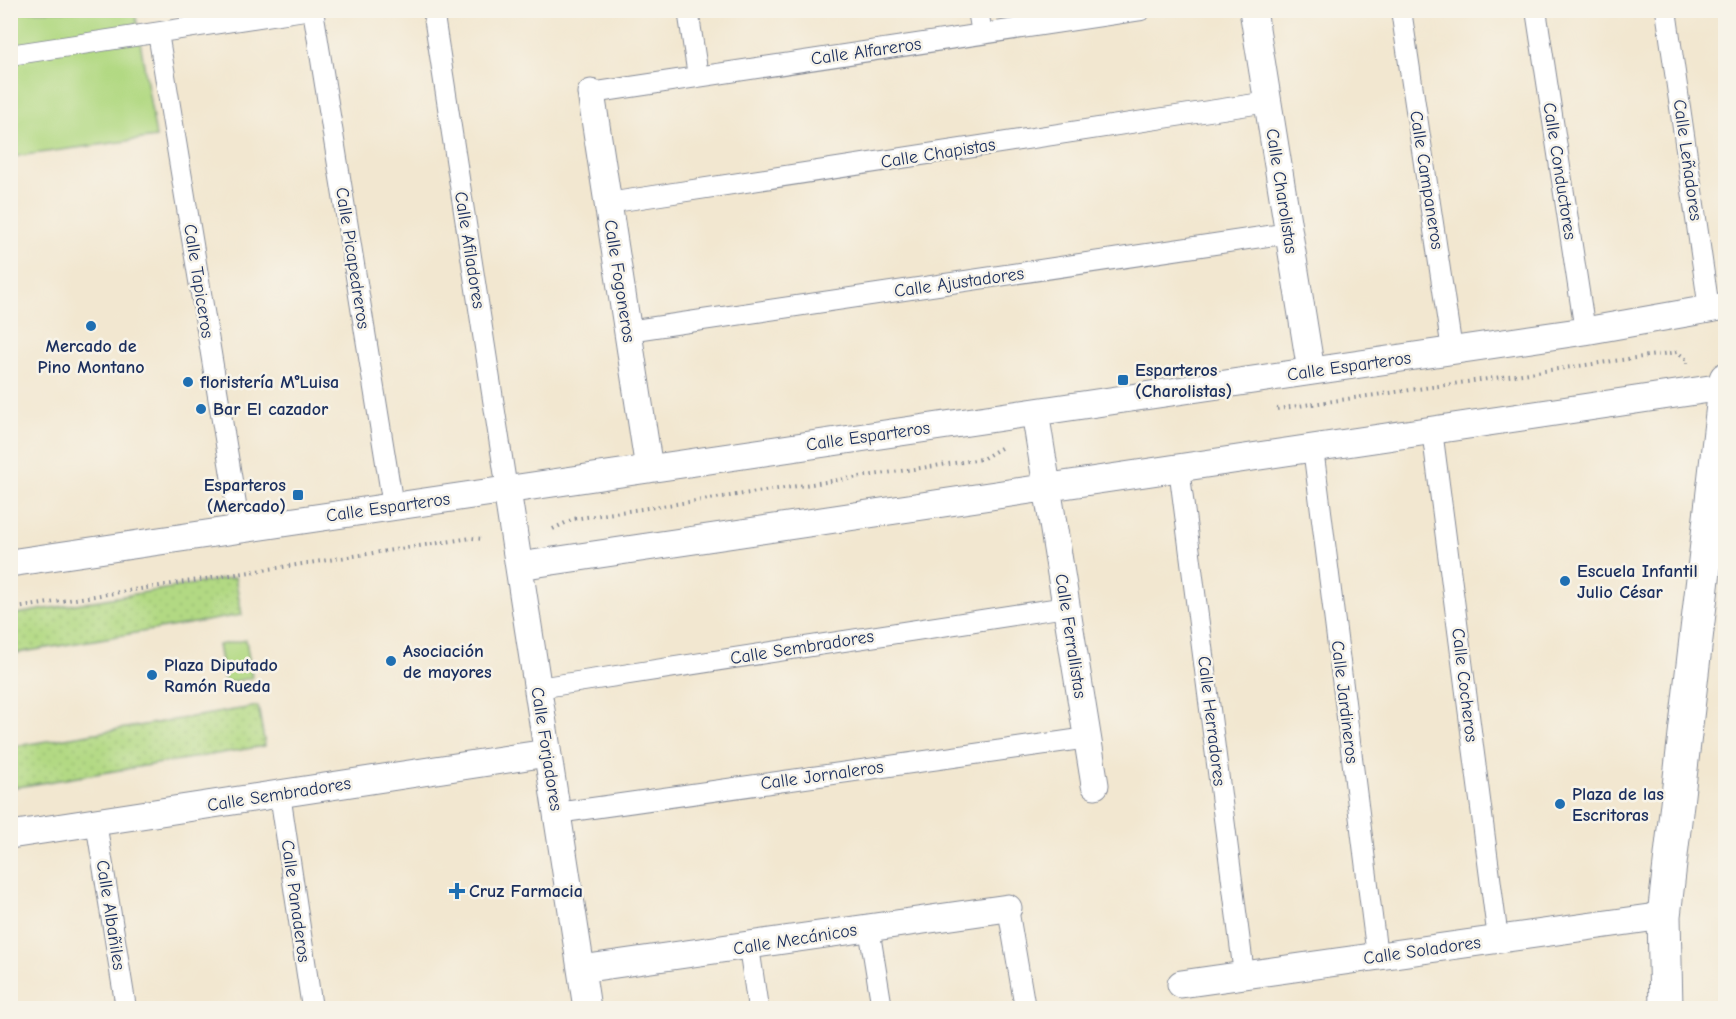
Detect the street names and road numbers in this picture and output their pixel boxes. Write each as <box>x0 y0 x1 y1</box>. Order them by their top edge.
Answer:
street label: Calle Alfareros <box>810 33 923 70</box>
street label: Calle Leñadores <box>1669 98 1706 222</box>
street label: Calle Conductores <box>1538 101 1581 241</box>
street label: Calle Campaneros <box>1405 109 1448 251</box>
street label: Calle Charolistas <box>1261 127 1302 255</box>
street label: Calle Chapistas <box>879 134 997 173</box>
street label: Calle Picapedreros <box>331 186 374 330</box>
street label: Calle Afiladores <box>450 190 489 310</box>
street label: Calle Fogoneros <box>599 218 640 344</box>
street label: Calle Tapiceros <box>179 222 218 340</box>
street label: Calle Ajustadores <box>893 263 1025 302</box>
street label: Calle Esparteros <box>1286 347 1412 386</box>
street label: Calle Esparteros <box>805 417 931 456</box>
street label: Calle Esparteros <box>325 488 451 527</box>
street label: Calle Ferrallistas <box>1050 572 1091 700</box>
street label: Calle Sembradores <box>729 626 875 669</box>
street label: Calle Cocheros <box>1447 627 1482 743</box>
street label: Calle Jardineros <box>1327 639 1362 765</box>
street label: Calle Herradores <box>1193 655 1230 787</box>
street label: Calle Forjadores <box>526 686 567 813</box>
street label: Calle Jornaleros <box>759 756 885 795</box>
street label: Calle Sembradores <box>206 773 352 816</box>
street label: Calle Panaderos <box>277 839 314 964</box>
street label: Calle Albañiles <box>91 859 130 972</box>
street label: Calle Mecánicos <box>732 919 858 960</box>
street label: Calle Soladores <box>1362 932 1482 969</box>

